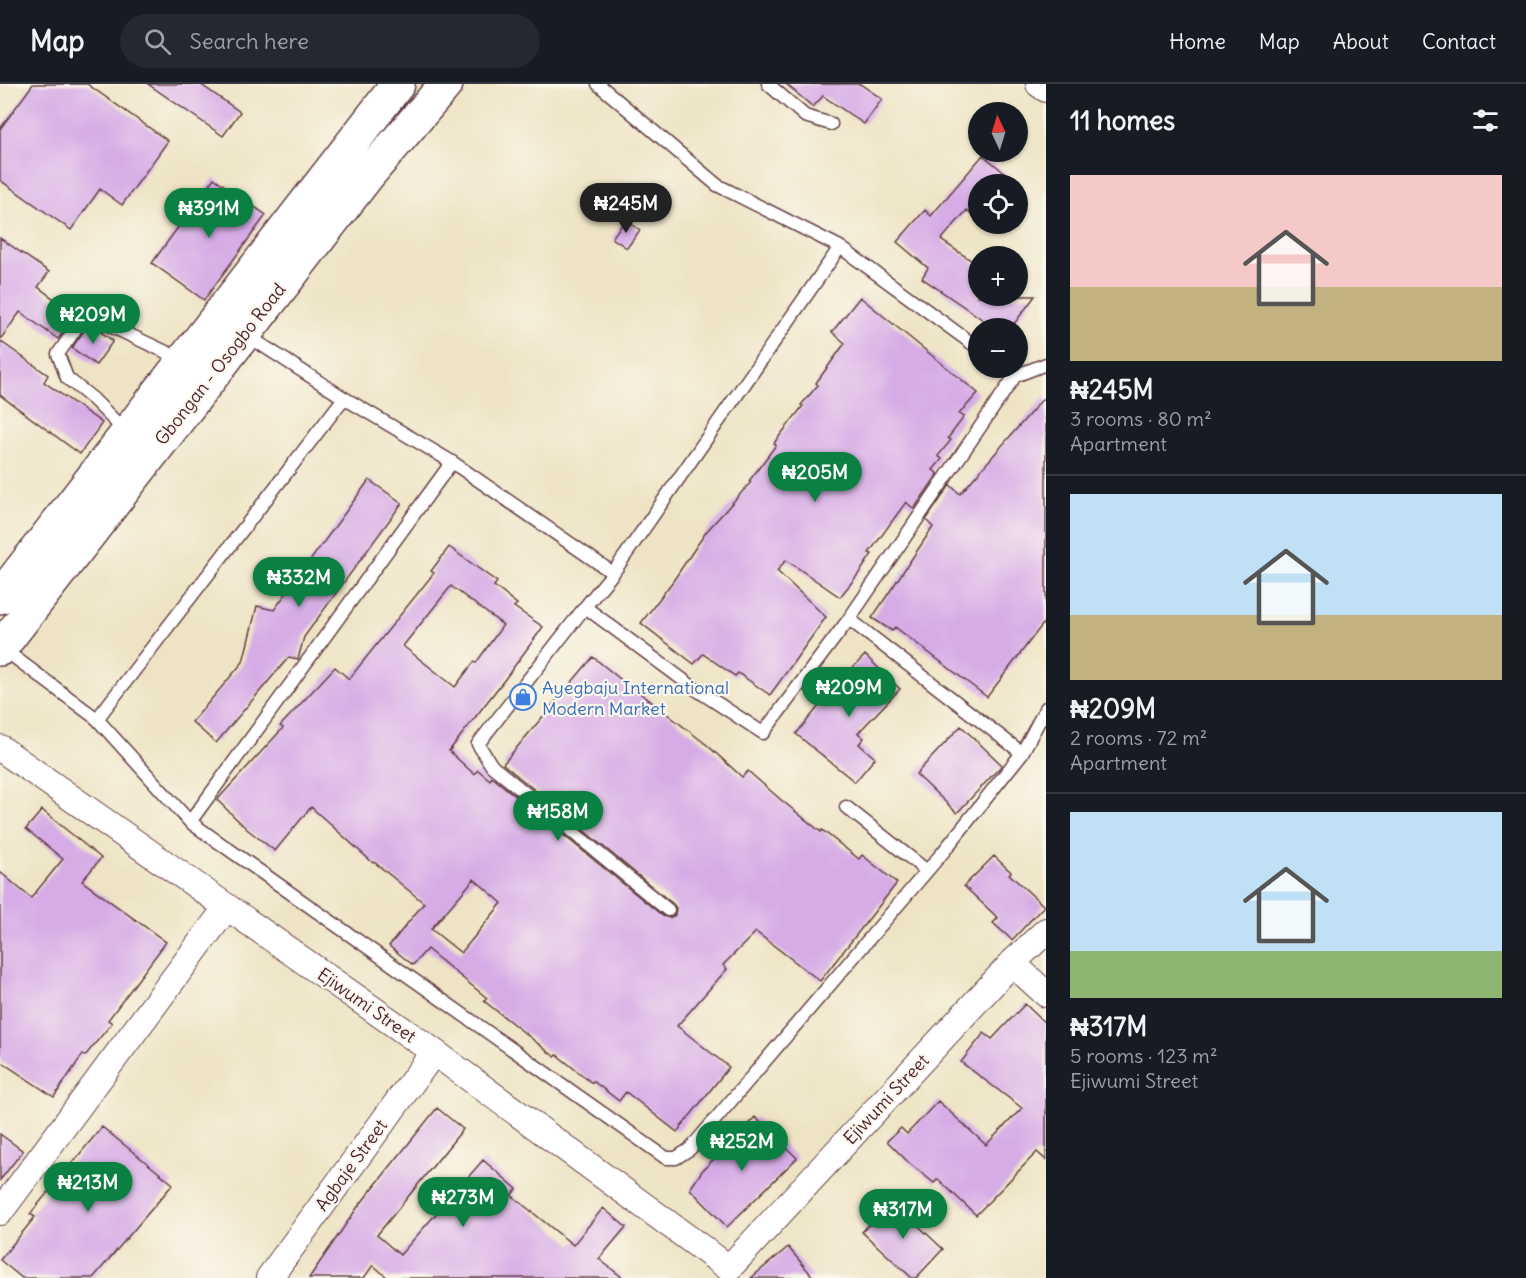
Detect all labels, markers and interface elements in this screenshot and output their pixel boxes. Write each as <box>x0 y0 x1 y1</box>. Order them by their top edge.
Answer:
search box <box>120 14 540 68</box>
text: Map <box>30 23 84 59</box>
icon: search <box>141 25 174 58</box>
text: Search here <box>189 27 309 55</box>
text: Home <box>1169 28 1226 55</box>
text: Map <box>1259 28 1300 55</box>
text: About <box>1333 28 1389 55</box>
text: Contact <box>1422 28 1496 55</box>
north arrow <box>968 102 1028 162</box>
map controls <box>968 102 1028 378</box>
text: 11 homes <box>1070 104 1175 137</box>
icon: filters <box>1469 104 1502 137</box>
button: locate <box>968 174 1028 234</box>
pin: ₦245M <box>584 183 668 234</box>
pin: ₦391M <box>167 188 251 239</box>
text: ₦245M <box>594 190 658 215</box>
text: ₦391M <box>178 195 240 220</box>
icon: home <box>1232 214 1340 322</box>
button: + <box>968 246 1028 306</box>
street label: Gbongan - Osogbo Road <box>150 278 291 450</box>
pin: ₦209M <box>51 294 135 345</box>
text: ₦209M <box>60 301 126 326</box>
button: − <box>968 318 1028 378</box>
text: ₦245M <box>1070 373 1154 406</box>
text: 3 rooms · 80 m² <box>1070 406 1212 431</box>
text: Apartment <box>1070 431 1167 456</box>
pin: ₦205M <box>773 452 857 503</box>
text: ₦205M <box>782 459 848 484</box>
icon: home <box>1232 533 1340 641</box>
pin: ₦332M <box>257 557 341 608</box>
text: ₦332M <box>267 564 331 589</box>
pin: ₦209M <box>807 667 891 718</box>
text: ₦209M <box>816 674 882 699</box>
place label: Ayegbaju International Modern Market <box>542 676 729 720</box>
shop icon: Ayegbaju International Modern Market <box>508 682 538 712</box>
text: ₦209M <box>1070 692 1156 725</box>
text: 2 rooms · 72 m² <box>1070 725 1207 750</box>
text: Apartment <box>1070 750 1167 775</box>
pin: ₦158M <box>516 791 600 842</box>
text: ₦158M <box>527 798 589 823</box>
icon: home <box>1232 851 1340 959</box>
street label: Ejiwumi Street <box>313 962 421 1048</box>
text: ₦317M <box>1070 1010 1147 1043</box>
text: 5 rooms · 123 m² <box>1070 1043 1217 1068</box>
street label: Ejiwumi Street <box>838 1049 934 1149</box>
text: Ejiwumi Street <box>1070 1068 1198 1093</box>
street label: Agbaje Street <box>310 1115 392 1215</box>
pin: ₦252M <box>700 1121 784 1172</box>
text: ₦252M <box>710 1128 774 1153</box>
pin: ₦213M <box>46 1162 130 1213</box>
text: ₦213M <box>58 1169 118 1194</box>
pin: ₦273M <box>421 1177 505 1228</box>
text: ₦273M <box>432 1184 494 1209</box>
pin: ₦317M <box>861 1189 945 1240</box>
text: ₦317M <box>873 1196 933 1221</box>

